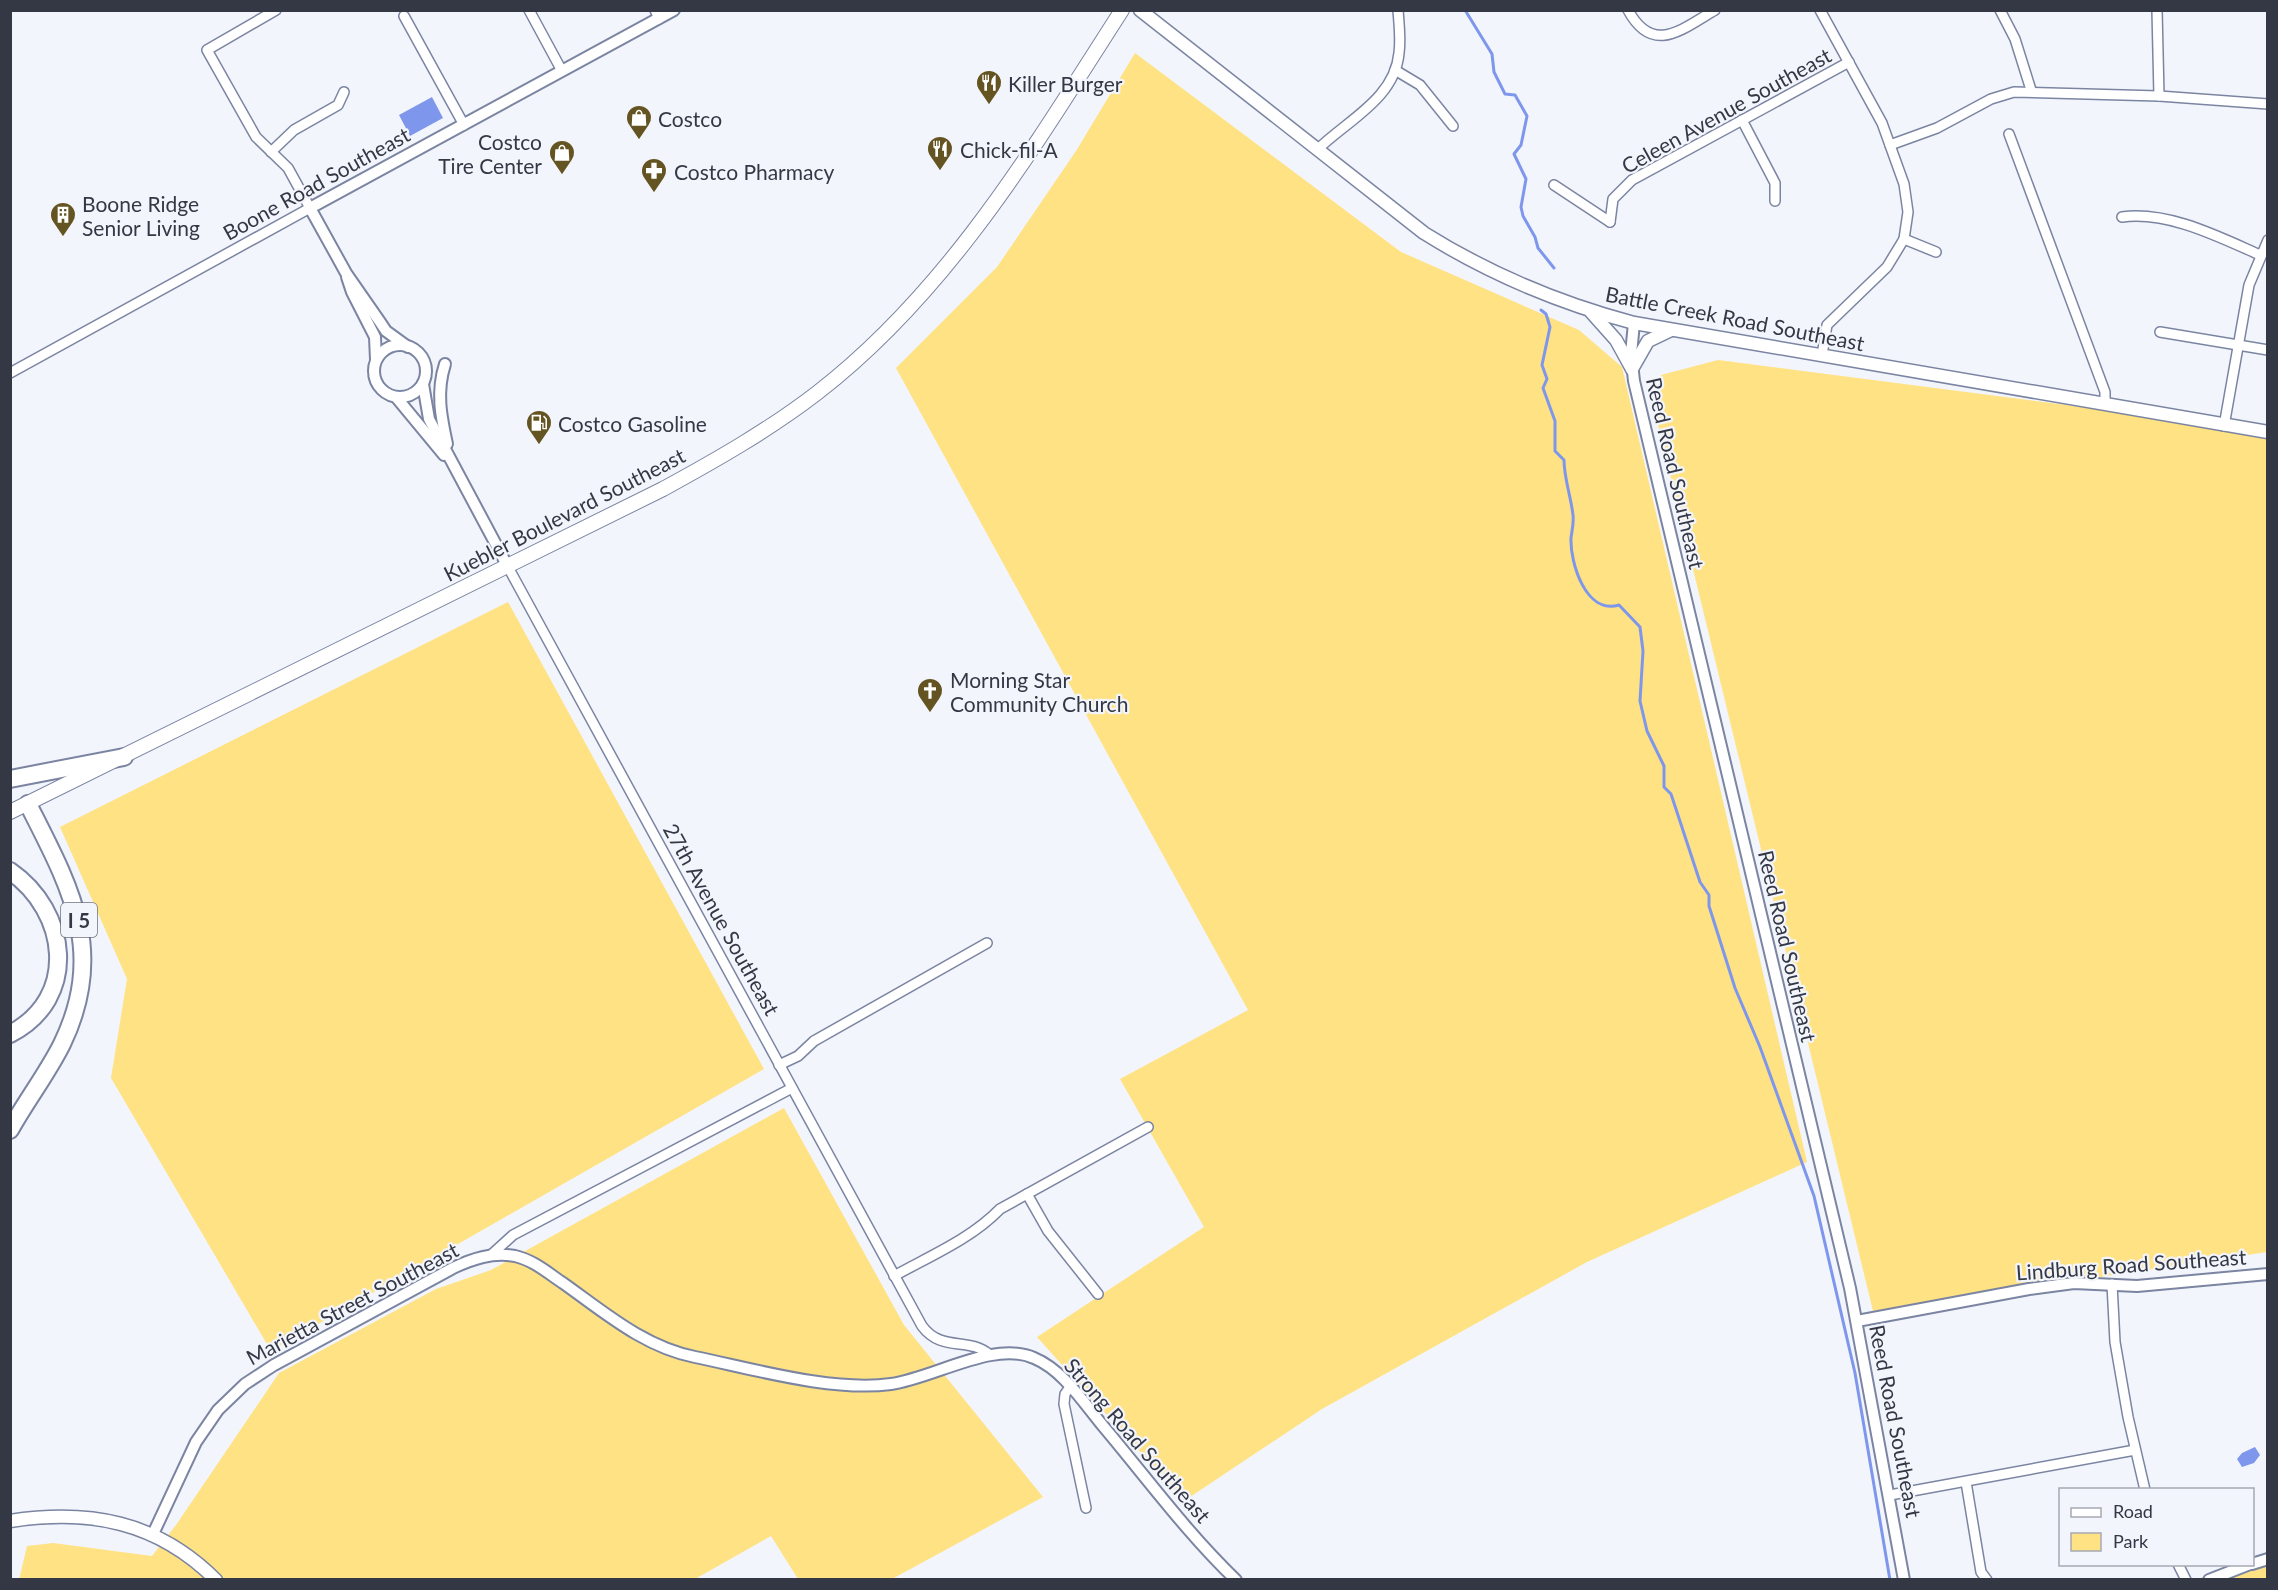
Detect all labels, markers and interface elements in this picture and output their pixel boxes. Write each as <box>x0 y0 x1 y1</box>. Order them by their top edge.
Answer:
street label: Celeen Avenue Southeast <box>1617 42 1836 178</box>
restaurant icon: Killer Burger <box>974 68 1004 106</box>
place label: Killer Burger <box>1008 71 1123 96</box>
shop icon: Costco <box>624 103 654 141</box>
place label: Costco <box>658 106 722 131</box>
street label: Boone Road Southeast <box>218 121 414 245</box>
place label: Costco Tire Center <box>438 129 542 178</box>
restaurant icon: Chick-fil-A <box>925 134 955 172</box>
place label: Chick-fil-A <box>960 137 1059 162</box>
shop icon: Costco Tire Center <box>547 138 577 176</box>
pharmacy icon: Costco Pharmacy <box>639 156 669 194</box>
place label: Costco Pharmacy <box>674 159 834 184</box>
place label: Boone Ridge Senior Living <box>82 191 200 240</box>
building icon: Boone Ridge Senior Living <box>48 200 78 238</box>
street label: Battle Creek Road Southeast <box>1603 281 1867 355</box>
street label: Reed Road Southeast <box>1642 375 1710 572</box>
fuel station icon: Costco Gasoline <box>524 408 554 446</box>
place label: Costco Gasoline <box>558 411 707 436</box>
street label: Kuebler Boulevard Southeast <box>439 442 689 586</box>
place label: Morning Star Community Church <box>950 667 1128 716</box>
church icon: Morning Star Community Church <box>915 676 945 714</box>
street label: 27th Avenue Southeast <box>659 819 785 1020</box>
street label: Reed Road Southeast <box>1754 848 1822 1045</box>
road number: I 5 <box>61 903 97 937</box>
street label: Marietta Street Southeast <box>242 1236 463 1370</box>
street label: Lindburg Road Southeast <box>2015 1243 2247 1285</box>
street label: Reed Road Southeast <box>1865 1322 1927 1520</box>
street label: Strong Road Southeast <box>1060 1353 1217 1528</box>
legend <box>2059 1488 2254 1566</box>
text: Road <box>2113 1500 2153 1522</box>
text: Park <box>2113 1530 2149 1552</box>

